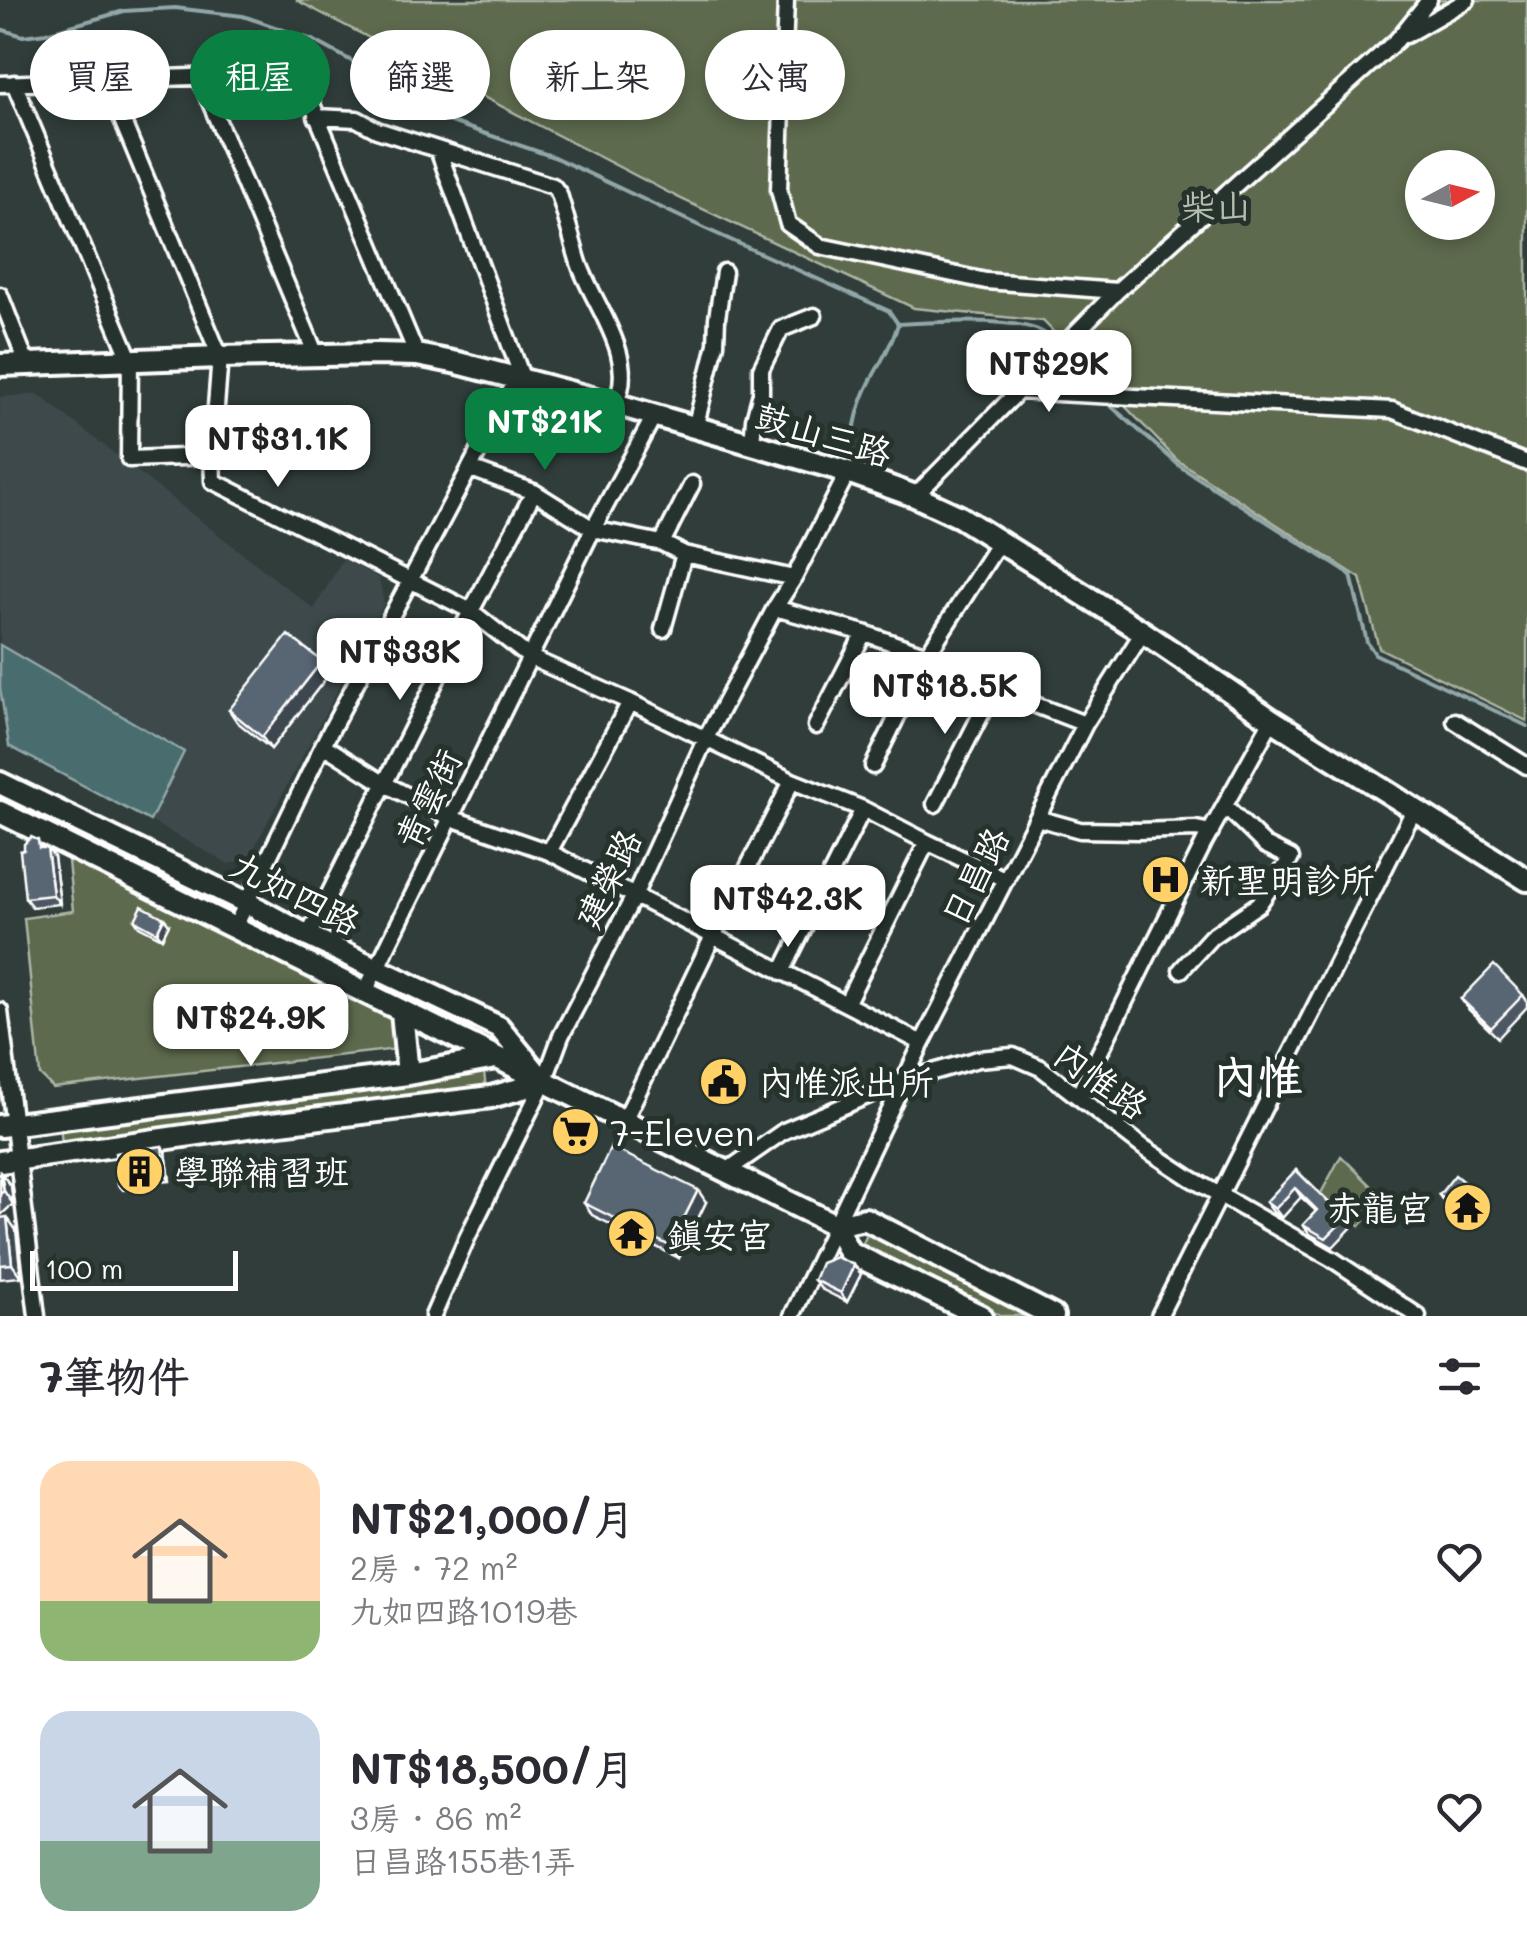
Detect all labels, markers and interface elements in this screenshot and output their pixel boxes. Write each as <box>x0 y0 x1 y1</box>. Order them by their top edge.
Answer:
chip: 買屋 <box>30 30 170 120</box>
chip: 租屋 <box>190 30 330 120</box>
chip: 篩選 <box>350 30 490 120</box>
chip: 新上架 <box>510 30 685 120</box>
chip: 公寓 <box>705 30 845 120</box>
north arrow <box>1405 150 1495 240</box>
map controls <box>1405 150 1495 240</box>
park label: 柴山 <box>1181 182 1251 228</box>
pin: NT$29K <box>968 330 1130 415</box>
text: NT$29K <box>988 341 1110 383</box>
pin: NT$21K <box>464 388 626 473</box>
street label: 鼓山三路 <box>750 391 898 475</box>
text: NT$21K <box>487 399 603 441</box>
pin: NT$31.1K <box>175 405 381 490</box>
text: NT$31.1K <box>207 416 349 458</box>
pin: NT$33K <box>319 618 481 703</box>
text: NT$33K <box>339 629 461 671</box>
pin: NT$18.5K <box>842 652 1048 737</box>
text: NT$18.5K <box>872 663 1018 705</box>
street label: 青雲街 <box>383 741 471 855</box>
street label: 日昌路 <box>930 819 1018 933</box>
street label: 建榮路 <box>563 821 651 935</box>
street label: 九如四路 <box>223 840 369 944</box>
hospital icon: 新聖明診所 <box>1139 853 1191 905</box>
place label: 新聖明診所 <box>1200 856 1375 902</box>
pin: NT$42.3K <box>685 865 891 950</box>
text: NT$42.3K <box>712 876 864 918</box>
pin: NT$24.9K <box>148 984 354 1069</box>
text: NT$24.9K <box>175 995 327 1037</box>
street label: 內惟路 <box>1046 1030 1158 1128</box>
district label: 内惟 <box>1213 1046 1303 1104</box>
public building icon: 內惟派出所 <box>698 1055 750 1107</box>
place label: 內惟派出所 <box>759 1058 934 1104</box>
supermarket icon: 7-Eleven <box>549 1106 601 1158</box>
place label: 7-Eleven <box>610 1109 754 1155</box>
building icon: 學聯補習班 <box>113 1145 165 1197</box>
place label: 學聯補習班 <box>174 1148 349 1194</box>
temple icon: 赤龍宮 <box>1441 1181 1493 1233</box>
place label: 赤龍宮 <box>1327 1184 1432 1230</box>
temple icon: 鎮安宮 <box>606 1208 658 1260</box>
place label: 鎮安宮 <box>667 1211 772 1257</box>
scale bar <box>30 1246 238 1290</box>
text: 100 m <box>45 1250 123 1286</box>
text: 7筆物件 <box>40 1348 189 1403</box>
icon: filters <box>1432 1349 1487 1404</box>
text: NT$21,000/月 <box>350 1490 635 1545</box>
icon: home <box>120 1501 240 1621</box>
icon: heart <box>1432 1534 1487 1589</box>
text: 2房 · 72 m² <box>350 1546 518 1588</box>
text: 九如四路1019巷 <box>350 1589 577 1631</box>
text: NT$18,500/月 <box>350 1740 635 1795</box>
icon: home <box>120 1751 240 1871</box>
icon: heart <box>1432 1784 1487 1839</box>
text: 3房 · 86 m² <box>350 1796 522 1838</box>
text: 日昌路155巷1弄 <box>350 1839 576 1881</box>

